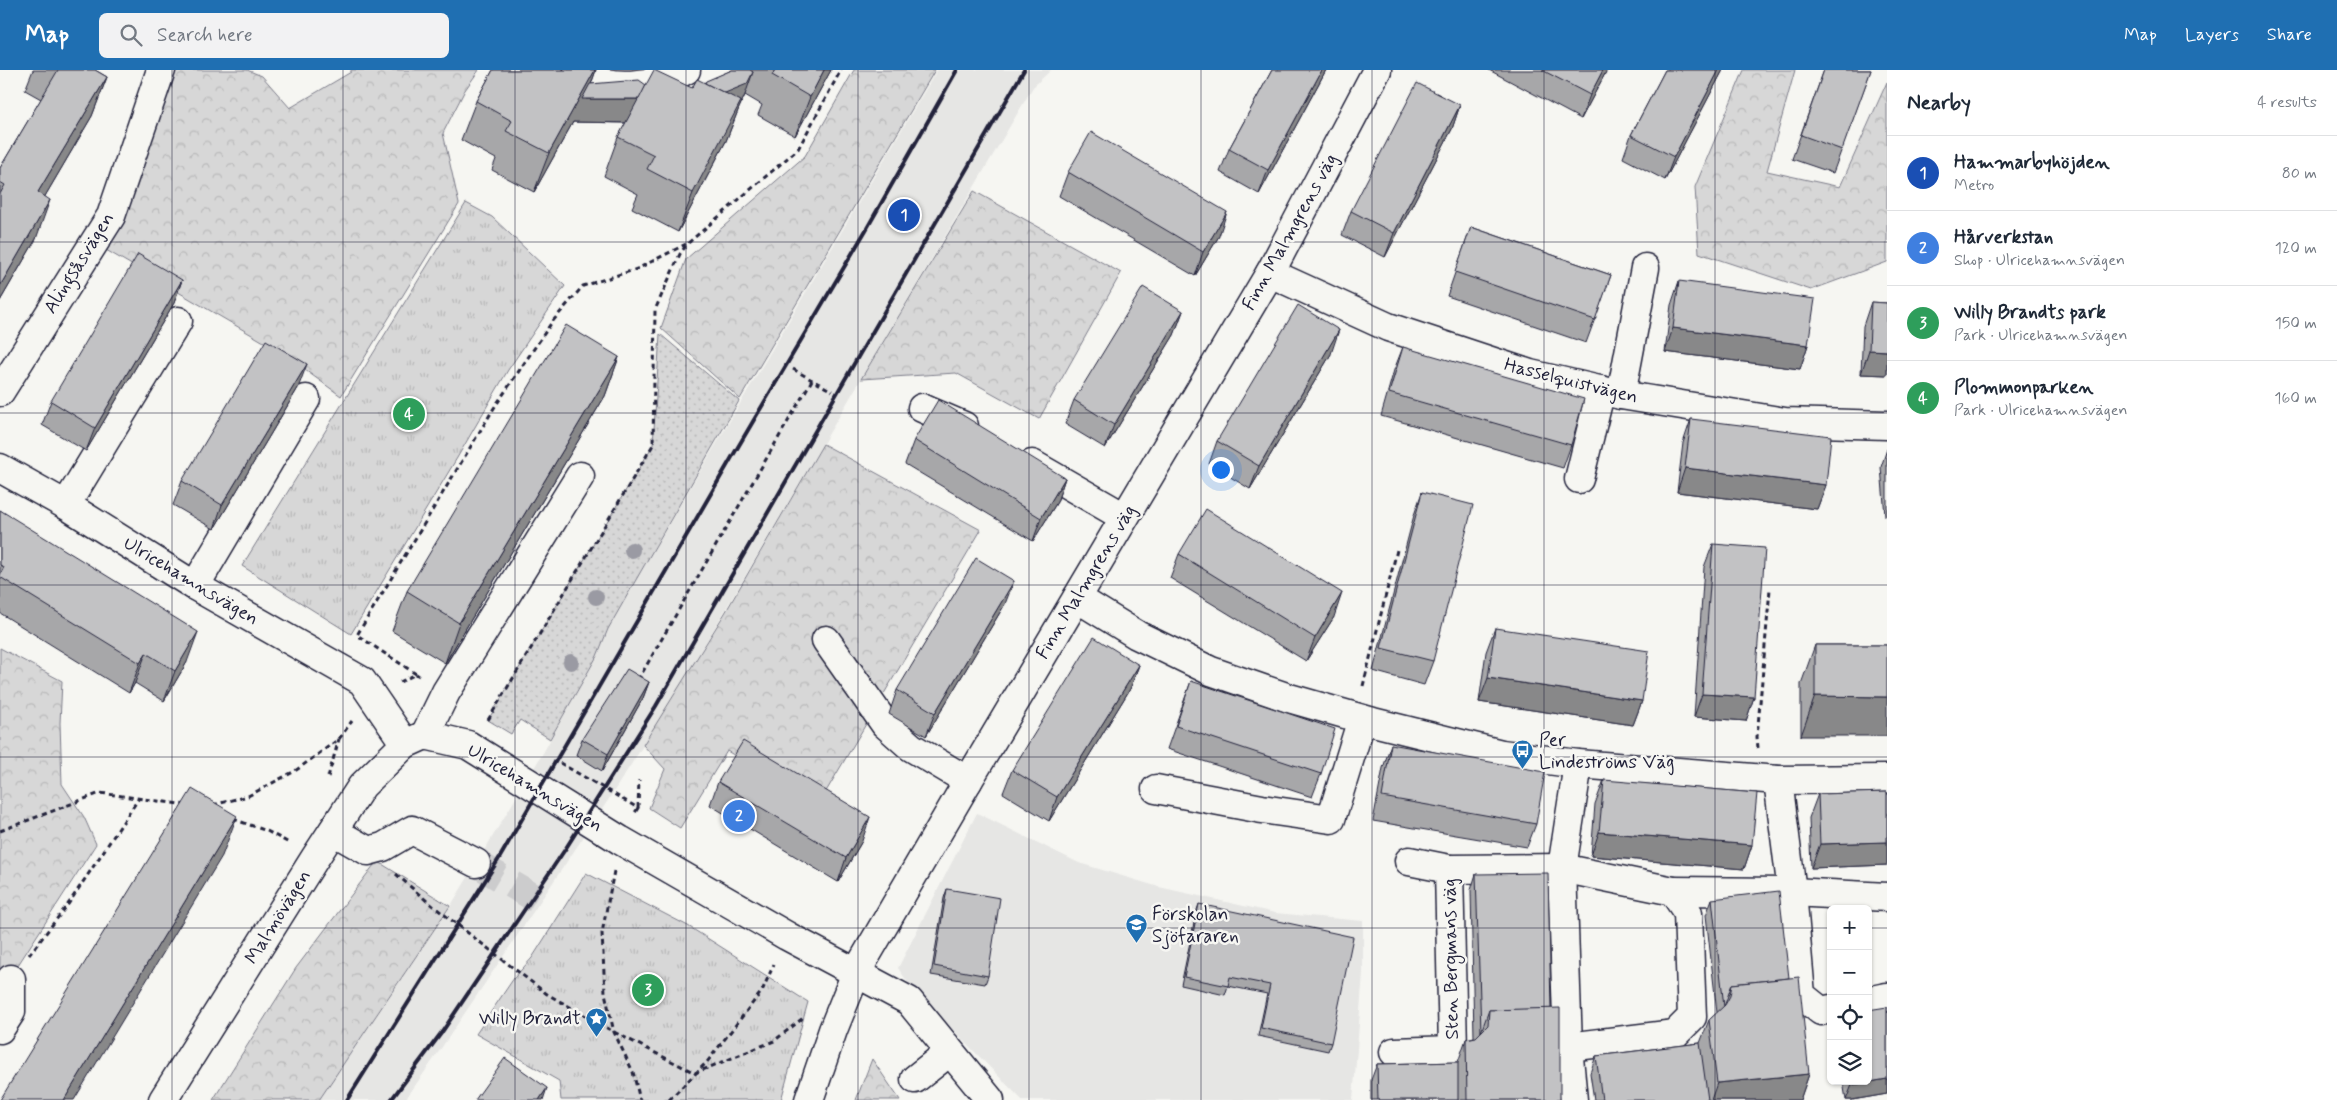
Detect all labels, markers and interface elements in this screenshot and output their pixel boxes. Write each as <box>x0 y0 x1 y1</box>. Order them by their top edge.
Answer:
search box <box>99 13 449 58</box>
text: Map <box>25 20 69 51</box>
icon: search <box>117 21 145 49</box>
text: Search here <box>157 23 253 48</box>
text: Map <box>2124 23 2157 47</box>
text: Layers <box>2185 23 2239 47</box>
text: Share <box>2267 23 2312 47</box>
text: Nearby <box>1907 89 1971 117</box>
text: 4 results <box>2257 92 2317 113</box>
street label: Finn Malmgrens väg <box>1236 149 1344 315</box>
text: Hammarbyhöjden <box>1954 150 2110 175</box>
text: 1 <box>1919 163 1927 184</box>
text: 80 m <box>2282 163 2317 184</box>
text: Metro <box>1954 175 1994 196</box>
pin: 1 <box>888 196 920 234</box>
street label: Alingsåsvägen <box>38 208 123 320</box>
text: Hårverkstan <box>1954 225 2053 250</box>
text: 2 <box>1919 238 1927 259</box>
text: 120 m <box>2275 238 2317 259</box>
text: Shop · Ulricehamnsvägen <box>1954 250 2125 271</box>
text: Willy Brandts park <box>1954 300 2106 325</box>
text: 3 <box>1919 313 1927 334</box>
text: 150 m <box>2275 313 2317 334</box>
text: Park · Ulricehamnsvägen <box>1954 325 2128 346</box>
street label: Hasselquistvägen <box>1501 352 1641 411</box>
text: Plommonparken <box>1954 375 2093 400</box>
text: 4 <box>1918 388 1928 409</box>
text: 160 m <box>2274 388 2317 409</box>
pin: 4 <box>393 395 425 433</box>
text: Park · Ulricehamnsvägen <box>1954 400 2128 421</box>
your location <box>1208 457 1234 483</box>
street label: Finn Malmgrens väg <box>1030 500 1143 664</box>
street label: Ulricehamnsvägen <box>118 531 263 632</box>
place label: Per Lindeströms Väg <box>1539 728 1675 776</box>
street label: Ulricehamnsvägen <box>462 738 607 839</box>
bus stop icon: Per Lindeströms Väg <box>1511 739 1535 770</box>
pin: 2 <box>723 797 755 835</box>
street label: Malmövägen <box>239 865 318 969</box>
street label: Sten Bergmans väg <box>1437 878 1467 1040</box>
place label: Förskolan Sjöfararen <box>1152 902 1239 950</box>
map controls <box>1827 905 1872 1085</box>
button: + <box>1827 905 1872 950</box>
school or university icon: Förskolan Sjöfararen <box>1124 913 1148 944</box>
button: − <box>1827 950 1872 995</box>
pin: 3 <box>632 971 664 1009</box>
button: locate <box>1827 995 1872 1040</box>
place label: Willy Brandt <box>479 1006 581 1032</box>
place icon: Willy Brandt <box>585 1006 609 1037</box>
button: layers <box>1827 1040 1872 1085</box>

